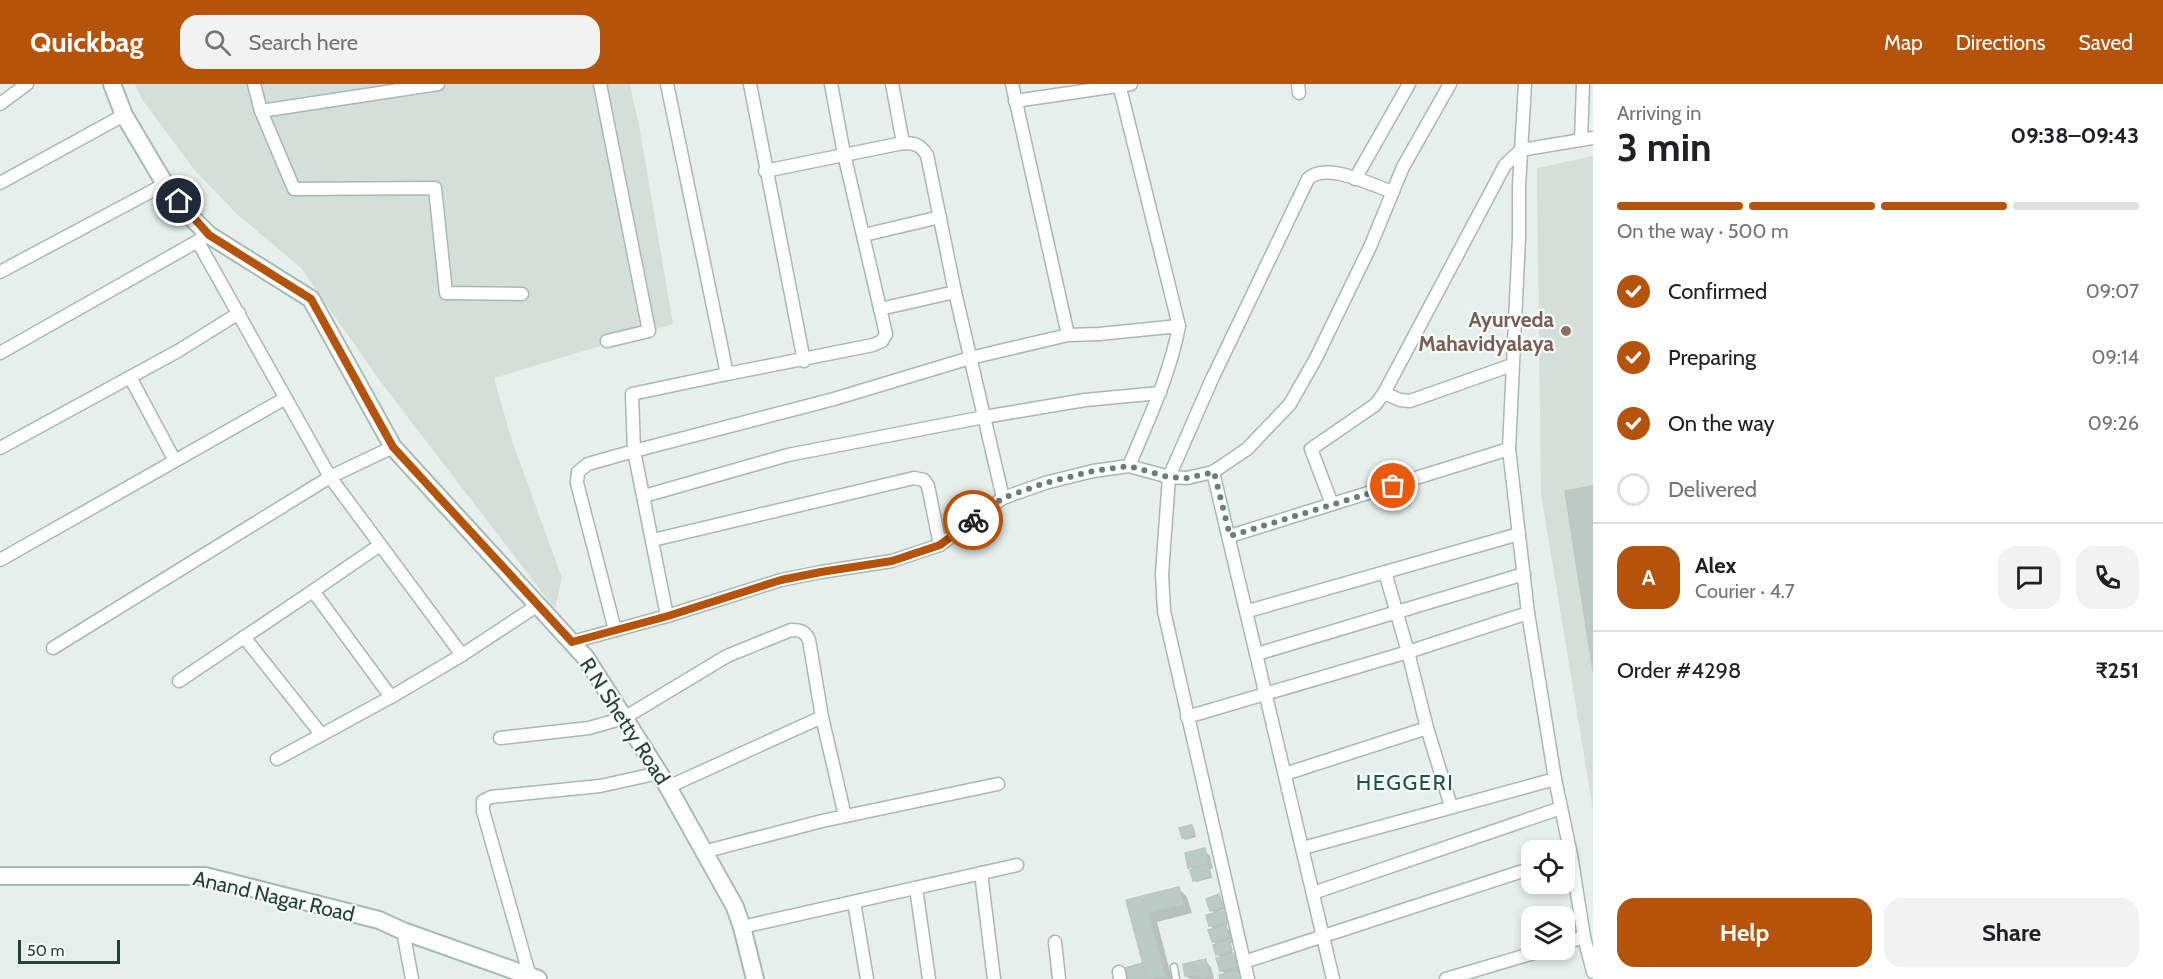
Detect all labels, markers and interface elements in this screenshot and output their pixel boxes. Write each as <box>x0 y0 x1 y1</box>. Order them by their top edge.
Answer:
search box <box>180 15 600 69</box>
text: Quickbag <box>30 25 144 59</box>
icon: search <box>201 26 234 59</box>
text: Search here <box>249 29 358 56</box>
text: Map <box>1884 30 1923 55</box>
text: Directions <box>1956 30 2045 55</box>
text: Saved <box>2078 30 2133 55</box>
text: Arriving in <box>1617 101 1701 125</box>
text: 09:38–09:43 <box>2011 122 2139 149</box>
text: 3 min <box>1617 123 1712 171</box>
pin <box>153 175 204 226</box>
icon: home <box>162 184 195 217</box>
text: On the way · 500 m <box>1617 219 1789 243</box>
icon: check <box>1617 275 1650 308</box>
text: Confirmed <box>1668 278 1767 305</box>
text: 09:07 <box>2086 279 2139 303</box>
place label: Ayurveda Mahavidyalaya <box>1418 307 1555 356</box>
marker: Ayurveda Mahavidyalaya <box>1559 324 1573 338</box>
icon: check <box>1617 341 1650 374</box>
text: Preparing <box>1668 344 1756 371</box>
text: 09:14 <box>2091 345 2139 369</box>
icon: check <box>1617 407 1650 440</box>
text: On the way <box>1668 410 1775 437</box>
text: 09:26 <box>2088 411 2139 435</box>
pin <box>1367 460 1418 511</box>
icon: bag <box>1376 469 1409 502</box>
text: Delivered <box>1668 476 1757 503</box>
courier <box>943 490 1003 550</box>
icon: bike <box>957 504 990 537</box>
button: chat <box>1998 546 2061 609</box>
button: phone <box>2076 546 2139 609</box>
text: Alex <box>1695 552 1736 579</box>
text: A <box>1642 564 1655 591</box>
text: Courier · 4.7 <box>1695 579 1795 603</box>
street label: R N Shetty Road <box>575 653 675 789</box>
text: Order #4298 <box>1617 657 1741 684</box>
text: ₹251 <box>2095 657 2139 684</box>
district label: HEGGERI <box>1356 769 1454 796</box>
map controls <box>1521 840 1575 960</box>
button: locate <box>1521 840 1575 894</box>
street label: Anand Nagar Road <box>191 865 357 927</box>
button: Help <box>1617 898 1872 967</box>
button: Share <box>1884 898 2139 967</box>
button: layers <box>1521 906 1575 960</box>
scale bar <box>18 937 120 964</box>
text: 50 m <box>27 941 64 960</box>

